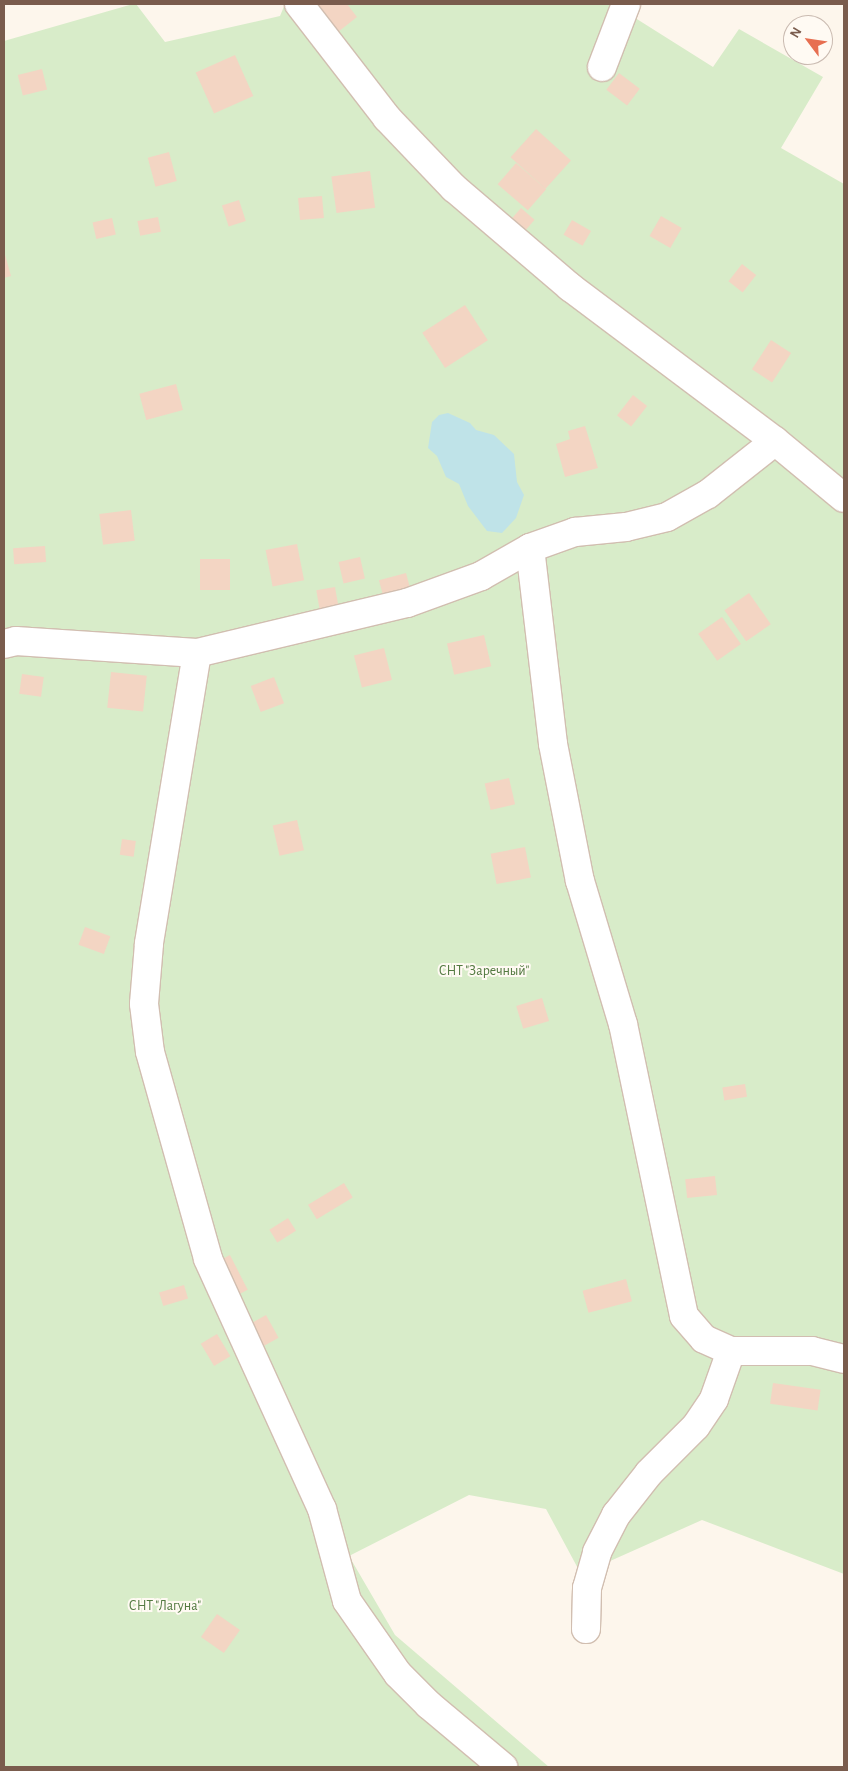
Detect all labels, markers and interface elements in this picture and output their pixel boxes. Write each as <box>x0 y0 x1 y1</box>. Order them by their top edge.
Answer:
north arrow <box>783 15 833 65</box>
text: N <box>787 25 805 41</box>
park label: СНТ "Заречный" <box>439 963 529 979</box>
park label: СНТ "Лагуна" <box>129 1598 201 1614</box>

